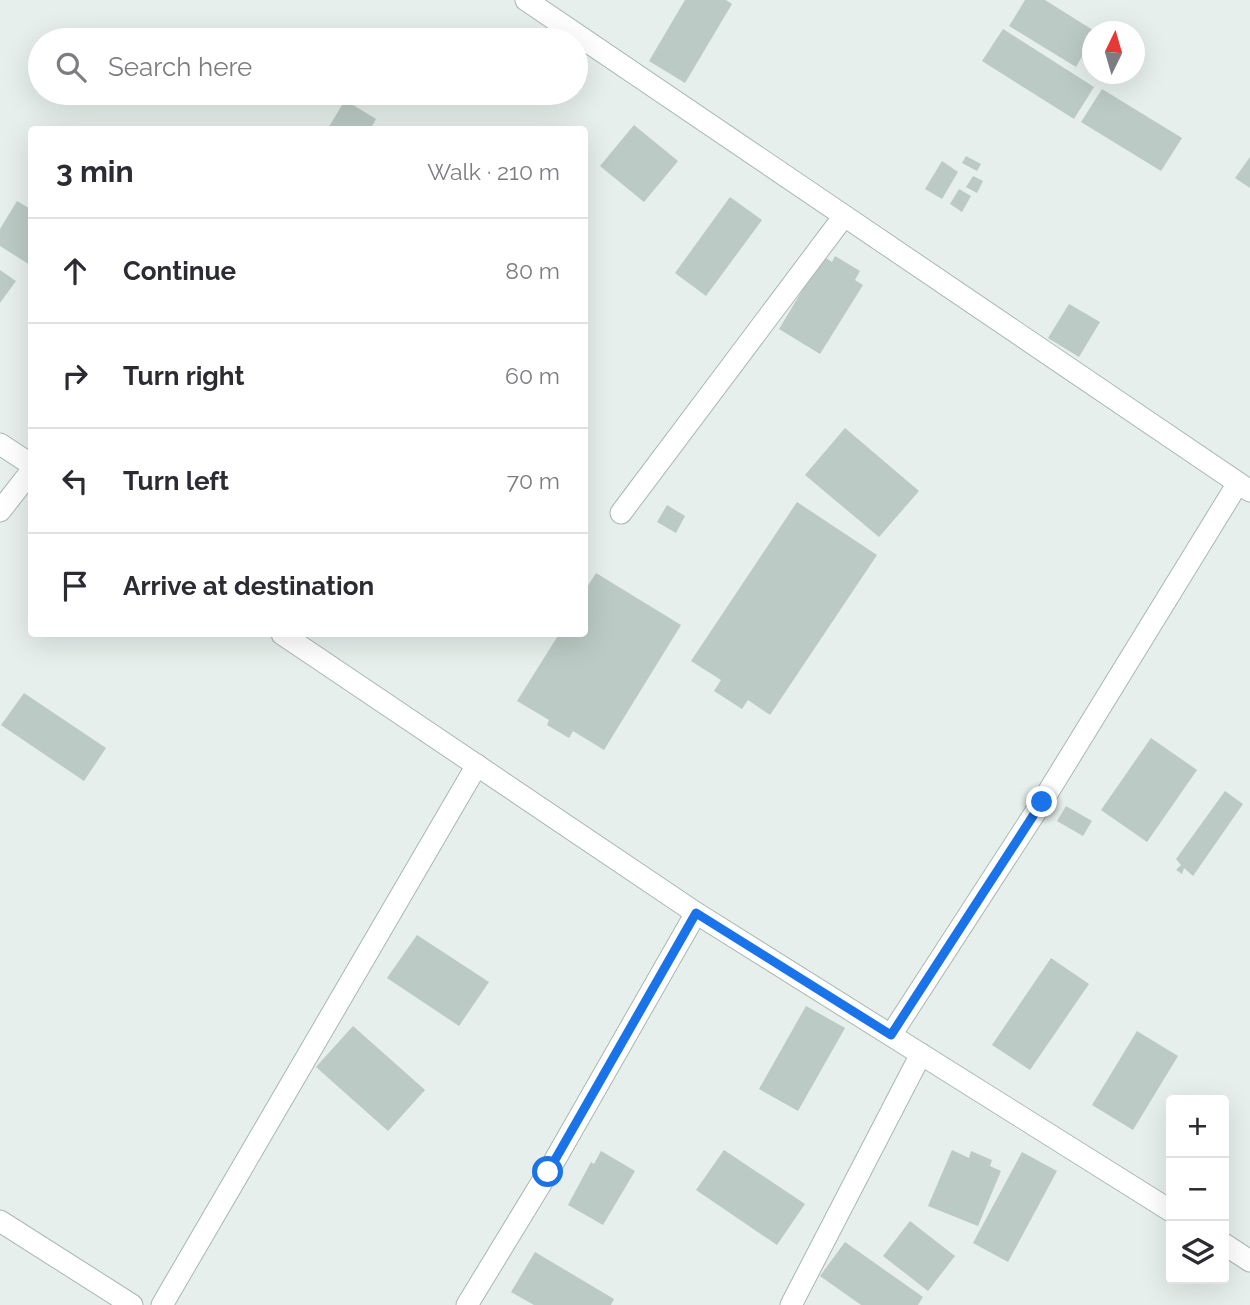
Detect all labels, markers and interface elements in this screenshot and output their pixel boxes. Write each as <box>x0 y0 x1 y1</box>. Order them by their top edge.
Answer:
north arrow <box>1082 21 1145 84</box>
search box <box>28 28 588 105</box>
icon: search <box>52 48 90 86</box>
text: Search here <box>108 52 252 82</box>
text: 3 min <box>56 154 134 189</box>
text: Walk · 210 m <box>427 158 560 185</box>
icon: ahead <box>56 252 94 290</box>
text: Continue <box>123 256 236 286</box>
text: 80 m <box>505 257 560 284</box>
icon: right <box>56 357 94 395</box>
text: Turn right <box>123 361 244 391</box>
text: 60 m <box>505 362 560 389</box>
icon: left <box>56 462 94 500</box>
text: Turn left <box>123 466 229 496</box>
text: 70 m <box>507 467 560 494</box>
icon: arrive <box>56 567 94 605</box>
text: Arrive at destination <box>123 571 374 601</box>
route end <box>1026 786 1057 817</box>
map controls <box>1166 1095 1229 1284</box>
button: + <box>1166 1095 1229 1158</box>
route start <box>532 1156 563 1187</box>
button: − <box>1166 1158 1229 1221</box>
button: layers <box>1166 1221 1229 1284</box>

